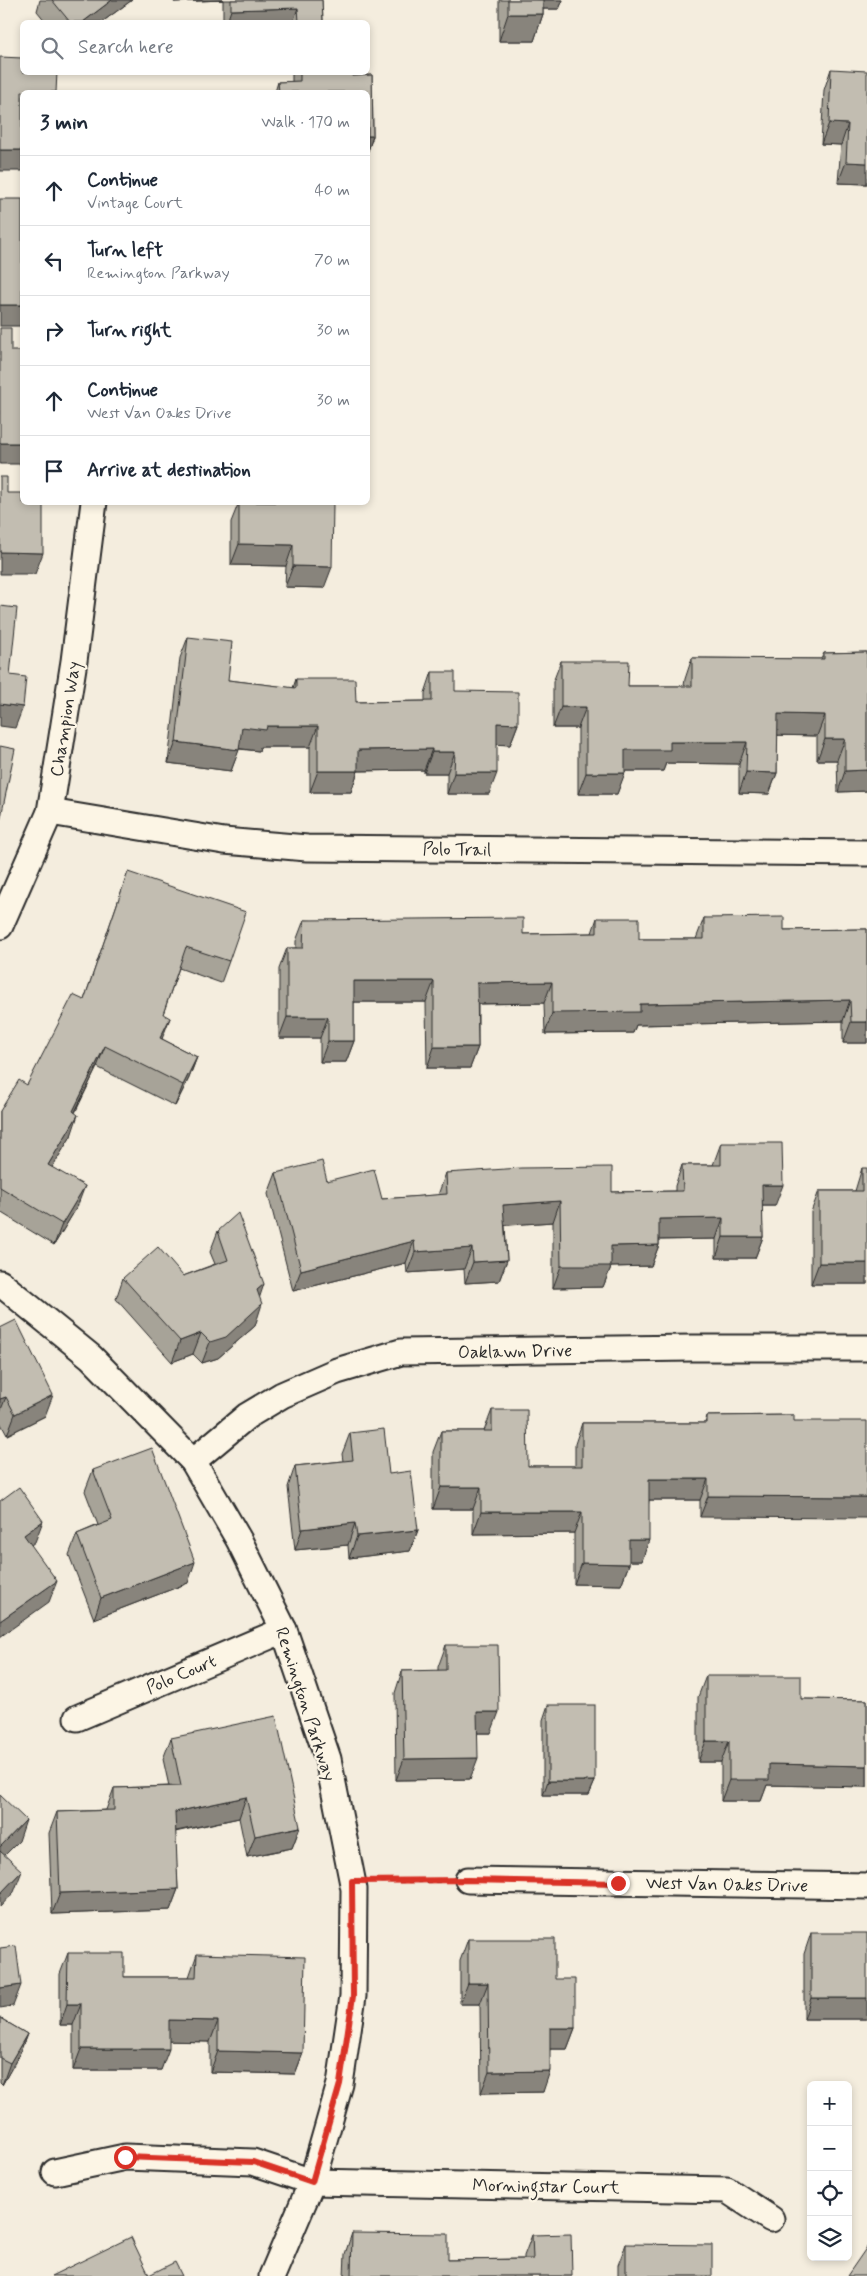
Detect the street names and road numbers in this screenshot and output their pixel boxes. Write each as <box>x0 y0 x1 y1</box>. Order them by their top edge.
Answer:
street label: Champion Way <box>45 660 87 779</box>
street label: Polo Trail <box>422 837 492 863</box>
street label: Oaklawn Drive <box>458 1339 572 1365</box>
street label: Remington Parkway <box>269 1624 341 1784</box>
street label: Polo Court <box>143 1649 220 1700</box>
street label: West Van Oaks Drive <box>646 1872 808 1898</box>
street label: Morningstar Court <box>472 2174 620 2202</box>

